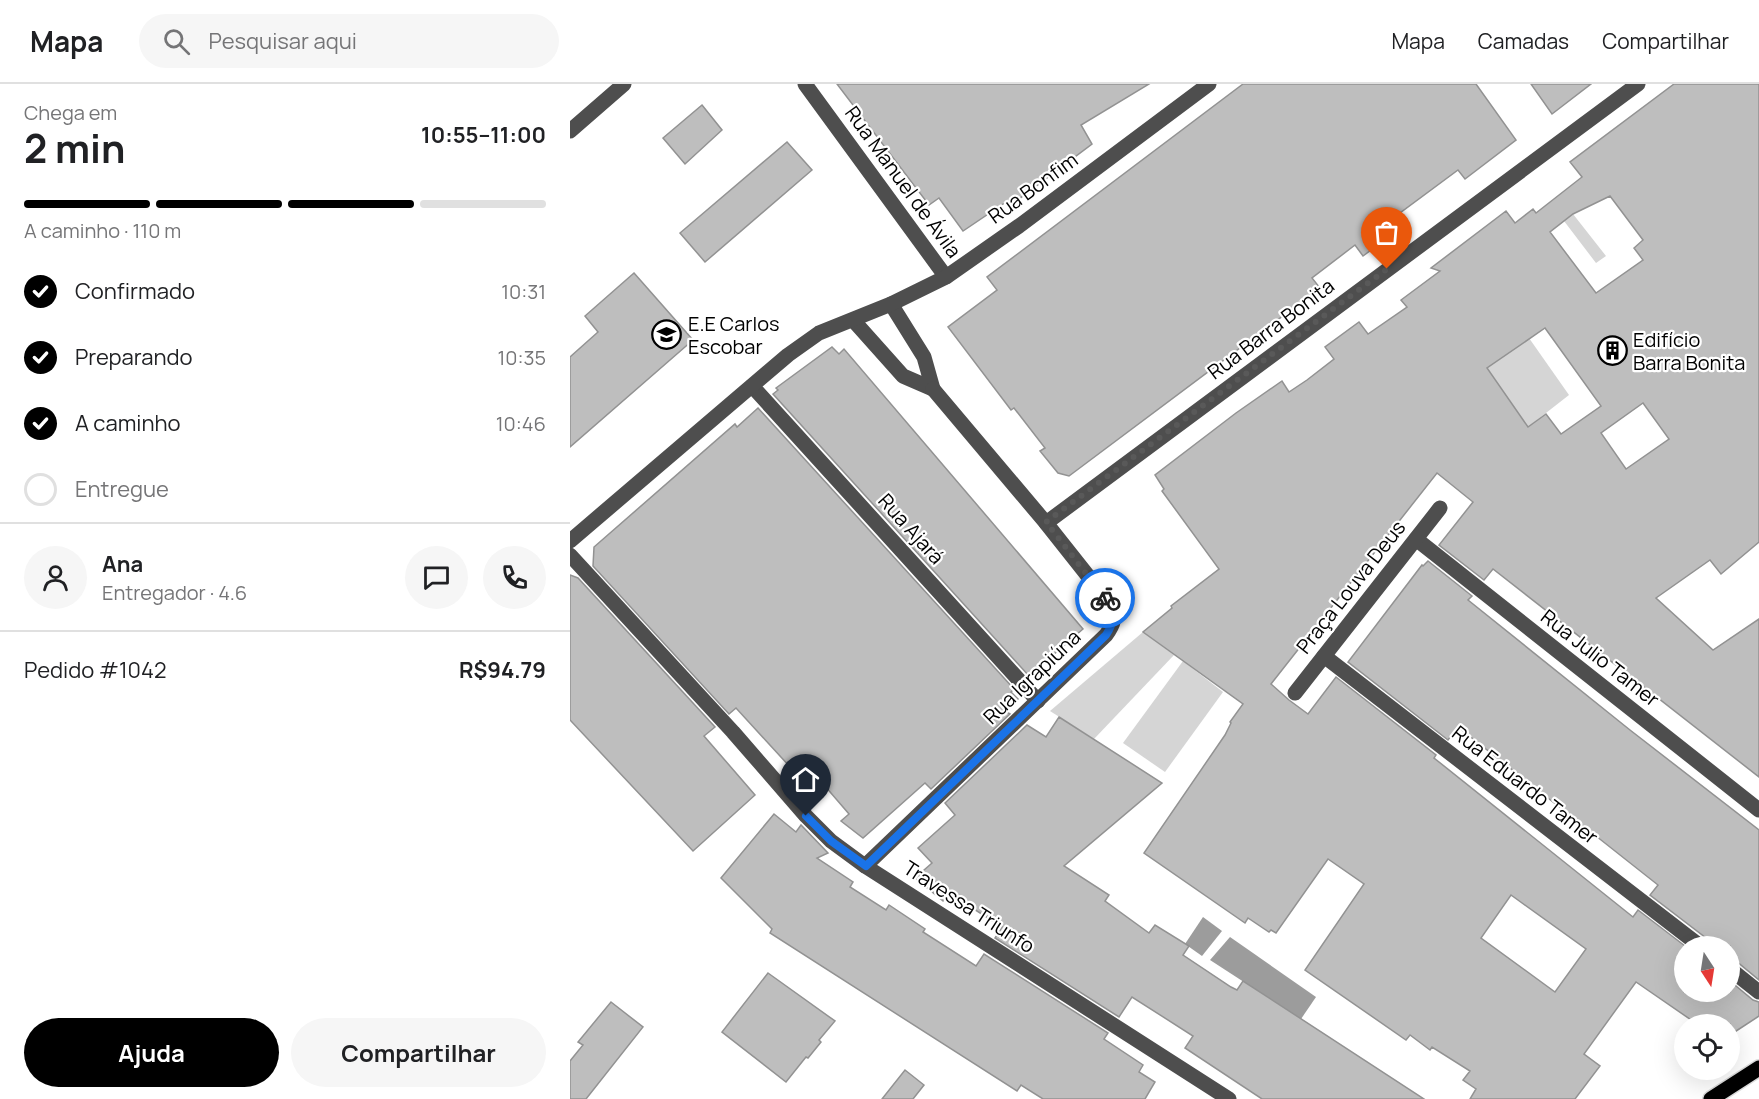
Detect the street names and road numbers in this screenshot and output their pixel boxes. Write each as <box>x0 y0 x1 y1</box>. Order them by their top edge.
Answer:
street label: Rua Manuel de Ávila <box>839 100 968 263</box>
street label: Rua Bonfim <box>982 146 1083 229</box>
street label: Rua Barra Bonita <box>1202 272 1339 385</box>
street label: Rua Ajará <box>872 488 950 570</box>
street label: Praça Louva Deus <box>1290 514 1411 659</box>
street label: Rua Julio Tamer <box>1536 603 1665 712</box>
street label: Rua Igrapiúna <box>977 623 1086 730</box>
street label: Rua Eduardo Tamer <box>1447 719 1604 850</box>
street label: Travessa Triunfo <box>899 854 1040 959</box>

